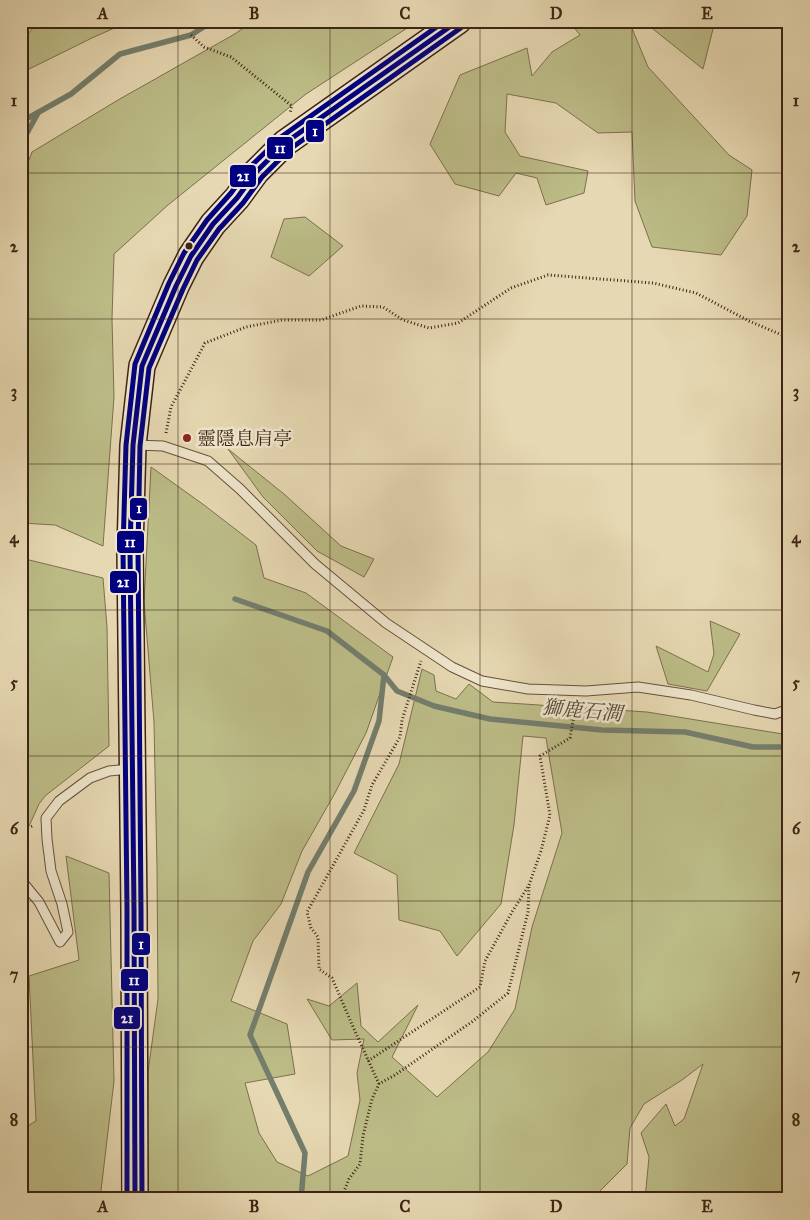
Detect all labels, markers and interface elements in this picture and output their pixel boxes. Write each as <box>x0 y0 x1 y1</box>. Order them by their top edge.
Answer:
text: A <box>97 4 109 23</box>
text: B <box>249 4 259 23</box>
text: C <box>400 4 411 23</box>
text: D <box>550 4 563 23</box>
text: E <box>701 4 713 23</box>
text: 1 <box>11 91 18 110</box>
text: 1 <box>793 91 800 110</box>
line badge: 1 <box>305 119 325 143</box>
text: 1 <box>312 123 318 140</box>
line badge: 11 <box>266 136 294 160</box>
text: 11 <box>274 140 286 157</box>
line badge: 21 <box>229 164 257 188</box>
text: 21 <box>237 168 250 185</box>
text: 2 <box>10 237 19 256</box>
text: 2 <box>792 237 801 256</box>
unlabelled marker <box>184 241 194 251</box>
text: 3 <box>11 382 17 402</box>
text: 3 <box>793 382 799 402</box>
place label: 靈隱息肩亭 <box>197 427 292 450</box>
marker: 靈隱息肩亭 <box>181 432 193 444</box>
line badge: 1 <box>129 497 148 521</box>
text: 1 <box>136 500 142 517</box>
text: 4 <box>10 528 20 548</box>
text: 4 <box>792 528 802 548</box>
line badge: 11 <box>116 530 145 554</box>
text: 11 <box>124 534 136 551</box>
line badge: 21 <box>109 570 138 594</box>
text: 21 <box>117 574 130 591</box>
text: 5 <box>10 673 18 692</box>
text: 5 <box>792 673 800 692</box>
water label: 獅鹿石澗 <box>541 695 626 726</box>
text: 6 <box>10 819 19 838</box>
text: 6 <box>792 819 801 838</box>
line badge: 1 <box>131 932 151 956</box>
text: 1 <box>138 936 144 953</box>
text: 7 <box>10 965 19 984</box>
text: 7 <box>792 965 801 984</box>
line badge: 11 <box>120 968 149 992</box>
text: 11 <box>128 972 140 989</box>
line badge: 21 <box>113 1006 141 1030</box>
text: 21 <box>121 1010 134 1027</box>
text: 8 <box>10 1110 18 1129</box>
text: 8 <box>792 1110 800 1129</box>
text: A <box>97 1197 109 1216</box>
text: B <box>249 1197 259 1216</box>
text: C <box>400 1197 411 1216</box>
text: D <box>550 1197 563 1216</box>
text: E <box>701 1197 713 1216</box>

